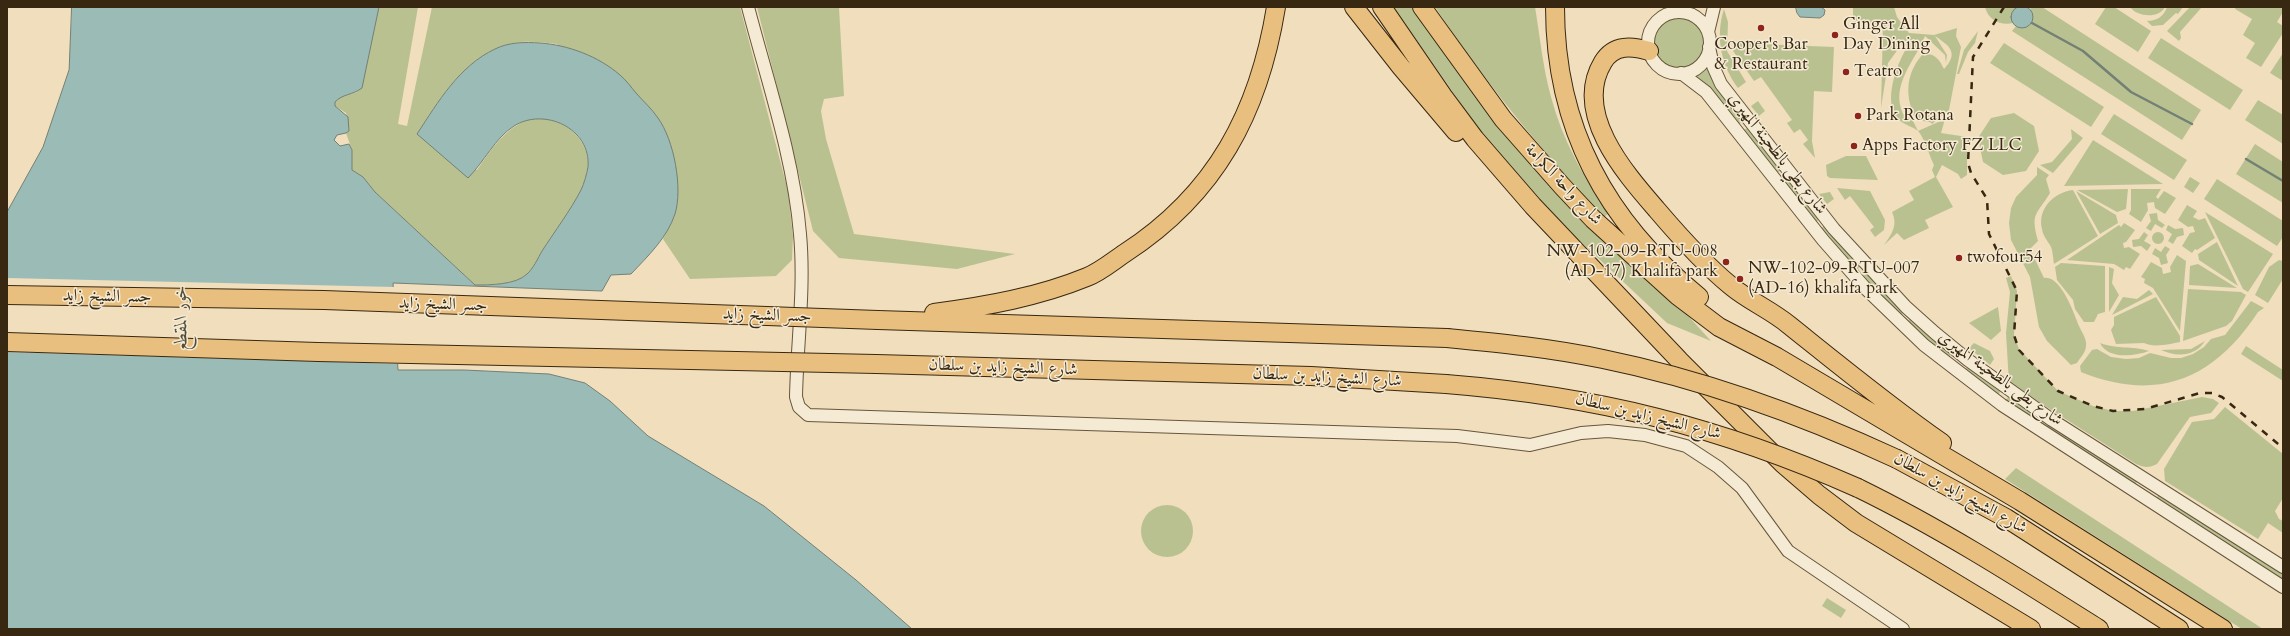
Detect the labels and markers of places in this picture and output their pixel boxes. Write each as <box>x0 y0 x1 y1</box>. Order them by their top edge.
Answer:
place label: Ginger All Day Dining <box>1843 15 1930 55</box>
marker: Cooper's Bar & Restaurant <box>1756 23 1766 33</box>
marker: Ginger All Day Dining <box>1830 30 1840 40</box>
place label: Cooper's Bar & Restaurant <box>1714 35 1808 75</box>
place label: Teatro <box>1854 62 1902 82</box>
marker: Teatro <box>1841 67 1851 77</box>
place label: Park Rotana <box>1866 106 1954 126</box>
marker: Park Rotana <box>1853 111 1863 121</box>
place label: Apps Factory FZ LLC <box>1862 136 2021 156</box>
marker: Apps Factory FZ LLC <box>1849 141 1859 151</box>
place label: NW-102-09-RTU-008 (AD-17) Khalifa park <box>1547 242 1718 282</box>
place label: twofour54 <box>1967 248 2043 268</box>
marker: twofour54 <box>1954 253 1964 263</box>
marker: NW-102-09-RTU-008 (AD-17) Khalifa park <box>1721 257 1731 267</box>
place label: NW-102-09-RTU-007 (AD-16) khalifa park <box>1748 259 1919 299</box>
marker: NW-102-09-RTU-007 (AD-16) khalifa park <box>1735 274 1745 284</box>

